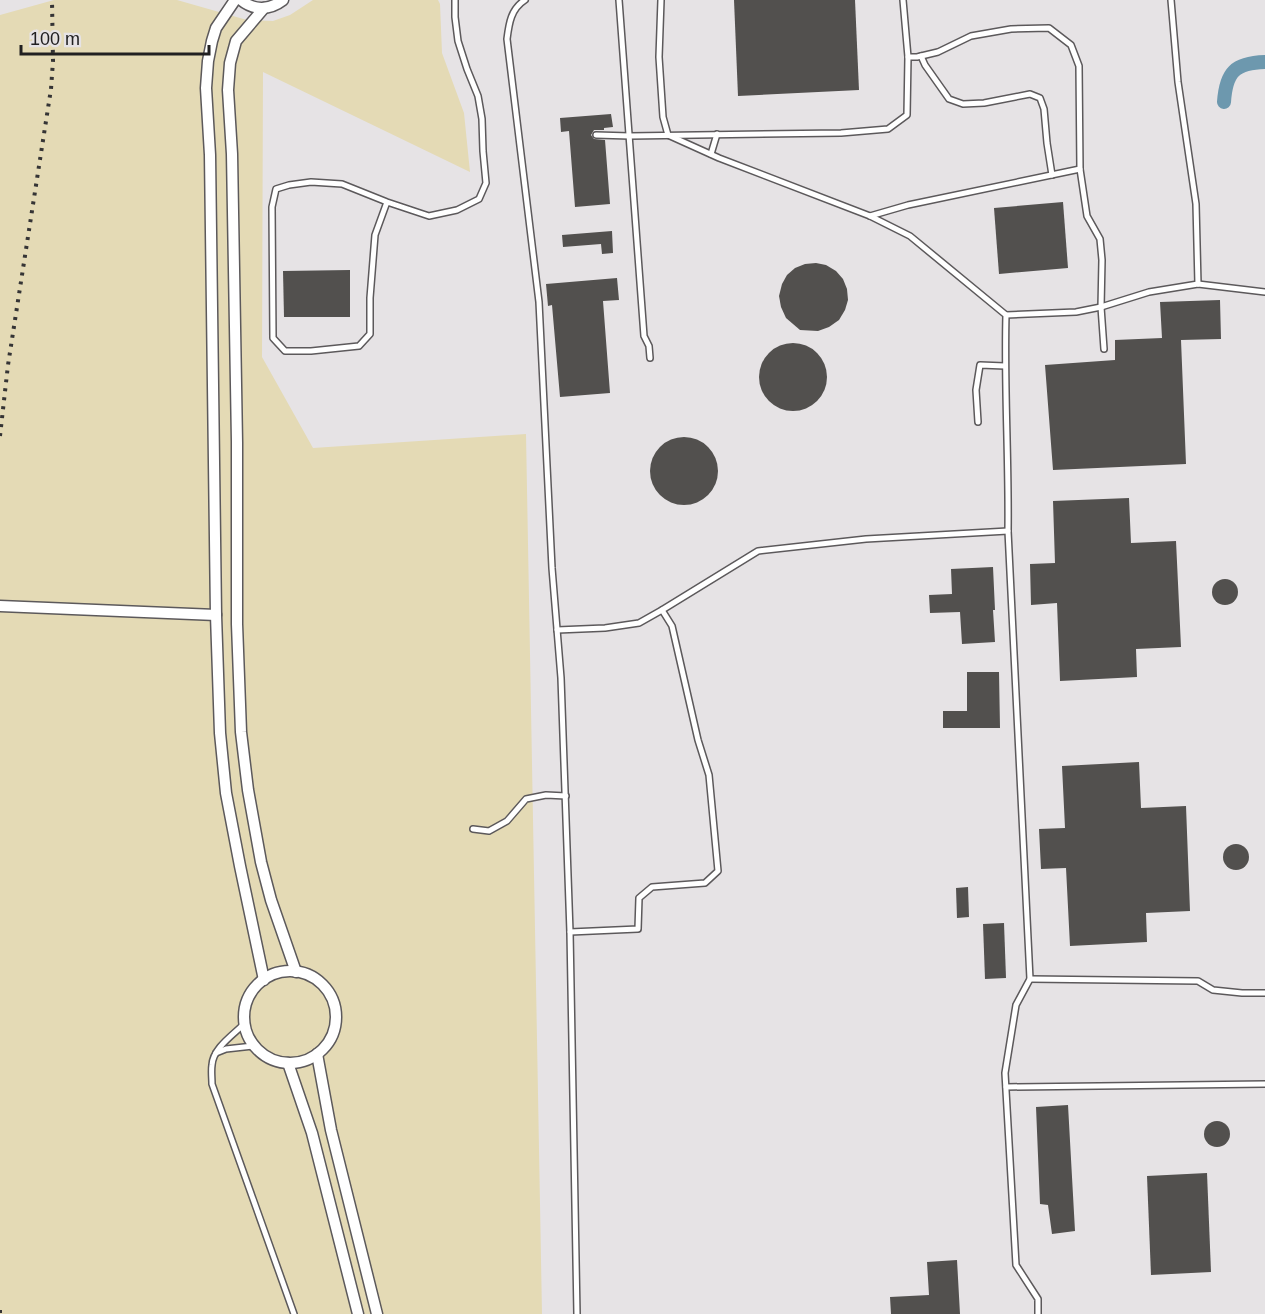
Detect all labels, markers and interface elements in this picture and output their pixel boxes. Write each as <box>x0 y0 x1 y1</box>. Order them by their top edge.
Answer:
scale bar <box>21 18 208 56</box>
text: 100 m <box>30 29 80 49</box>

